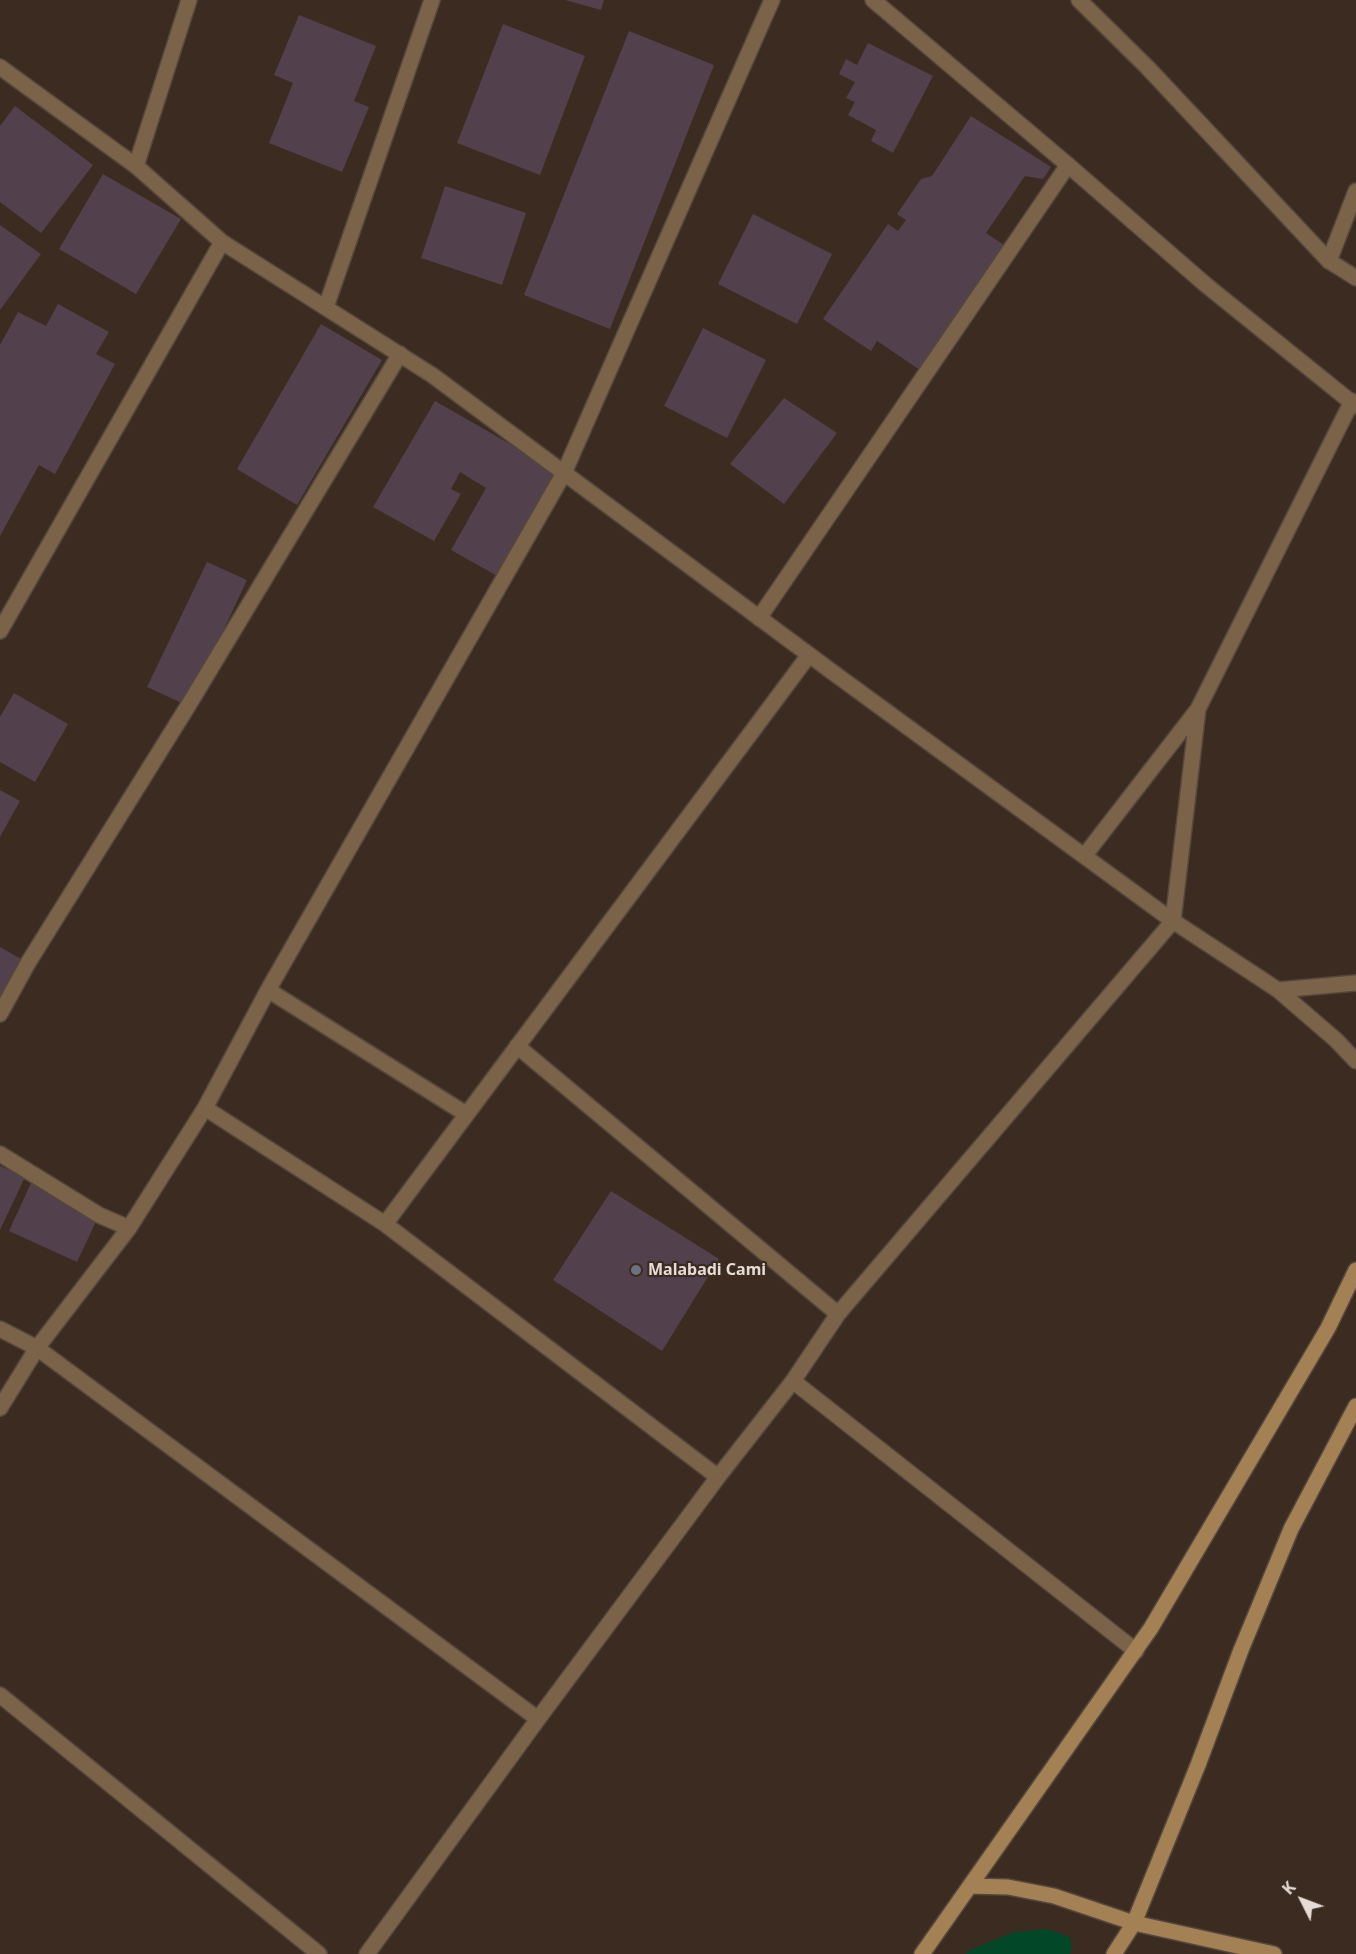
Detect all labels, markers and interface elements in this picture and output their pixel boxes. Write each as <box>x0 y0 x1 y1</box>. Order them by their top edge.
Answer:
place label: Malabadi Cami <box>648 1260 766 1280</box>
marker: Malabadi Cami <box>629 1263 643 1277</box>
north arrow <box>1272 1870 1332 1930</box>
text: K <box>1277 1877 1300 1899</box>

